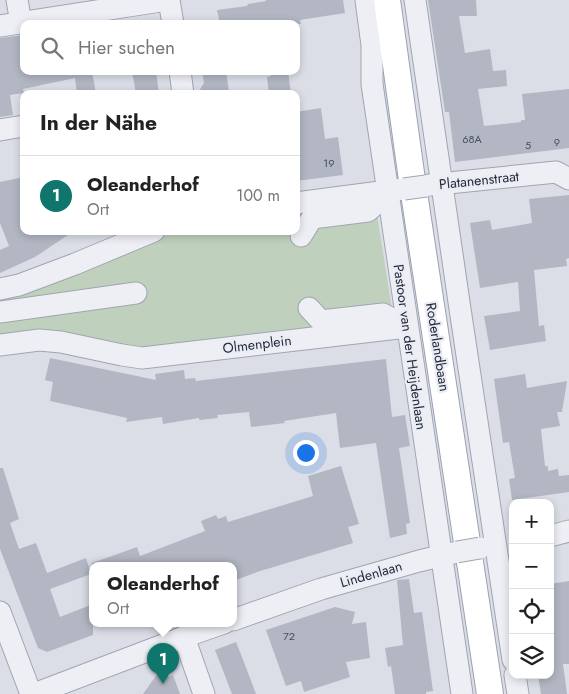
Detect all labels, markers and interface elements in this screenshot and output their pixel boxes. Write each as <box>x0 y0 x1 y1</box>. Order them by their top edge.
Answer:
search box <box>20 20 300 75</box>
icon: search <box>38 34 66 62</box>
text: Hier suchen <box>78 34 175 61</box>
text: In der Nähe <box>40 108 157 138</box>
house number: 68A <box>462 131 482 147</box>
house number: 9 <box>554 134 560 150</box>
house number: 5 <box>525 137 531 153</box>
house number: 19 <box>323 155 335 171</box>
street label: Platanenstraat <box>438 166 521 194</box>
text: Oleanderhof <box>87 171 199 198</box>
text: 1 <box>52 184 60 207</box>
text: 100 m <box>236 184 280 207</box>
text: Ort <box>87 198 109 221</box>
street label: Pastoor van der Heijdenlaan <box>388 263 432 431</box>
street label: Roderlandbaan <box>421 301 455 393</box>
street label: Olmenplein <box>221 330 293 358</box>
your location <box>293 440 319 466</box>
map controls <box>509 499 554 679</box>
button: + <box>509 499 554 544</box>
button: − <box>509 544 554 589</box>
street label: Lindenlaan <box>338 556 404 592</box>
popup <box>89 562 237 627</box>
text: Oleanderhof <box>107 570 219 597</box>
button: locate <box>509 589 554 634</box>
text: Ort <box>107 597 129 620</box>
house number: 72 <box>283 628 295 644</box>
button: layers <box>509 634 554 679</box>
pin: 1 <box>147 643 179 684</box>

